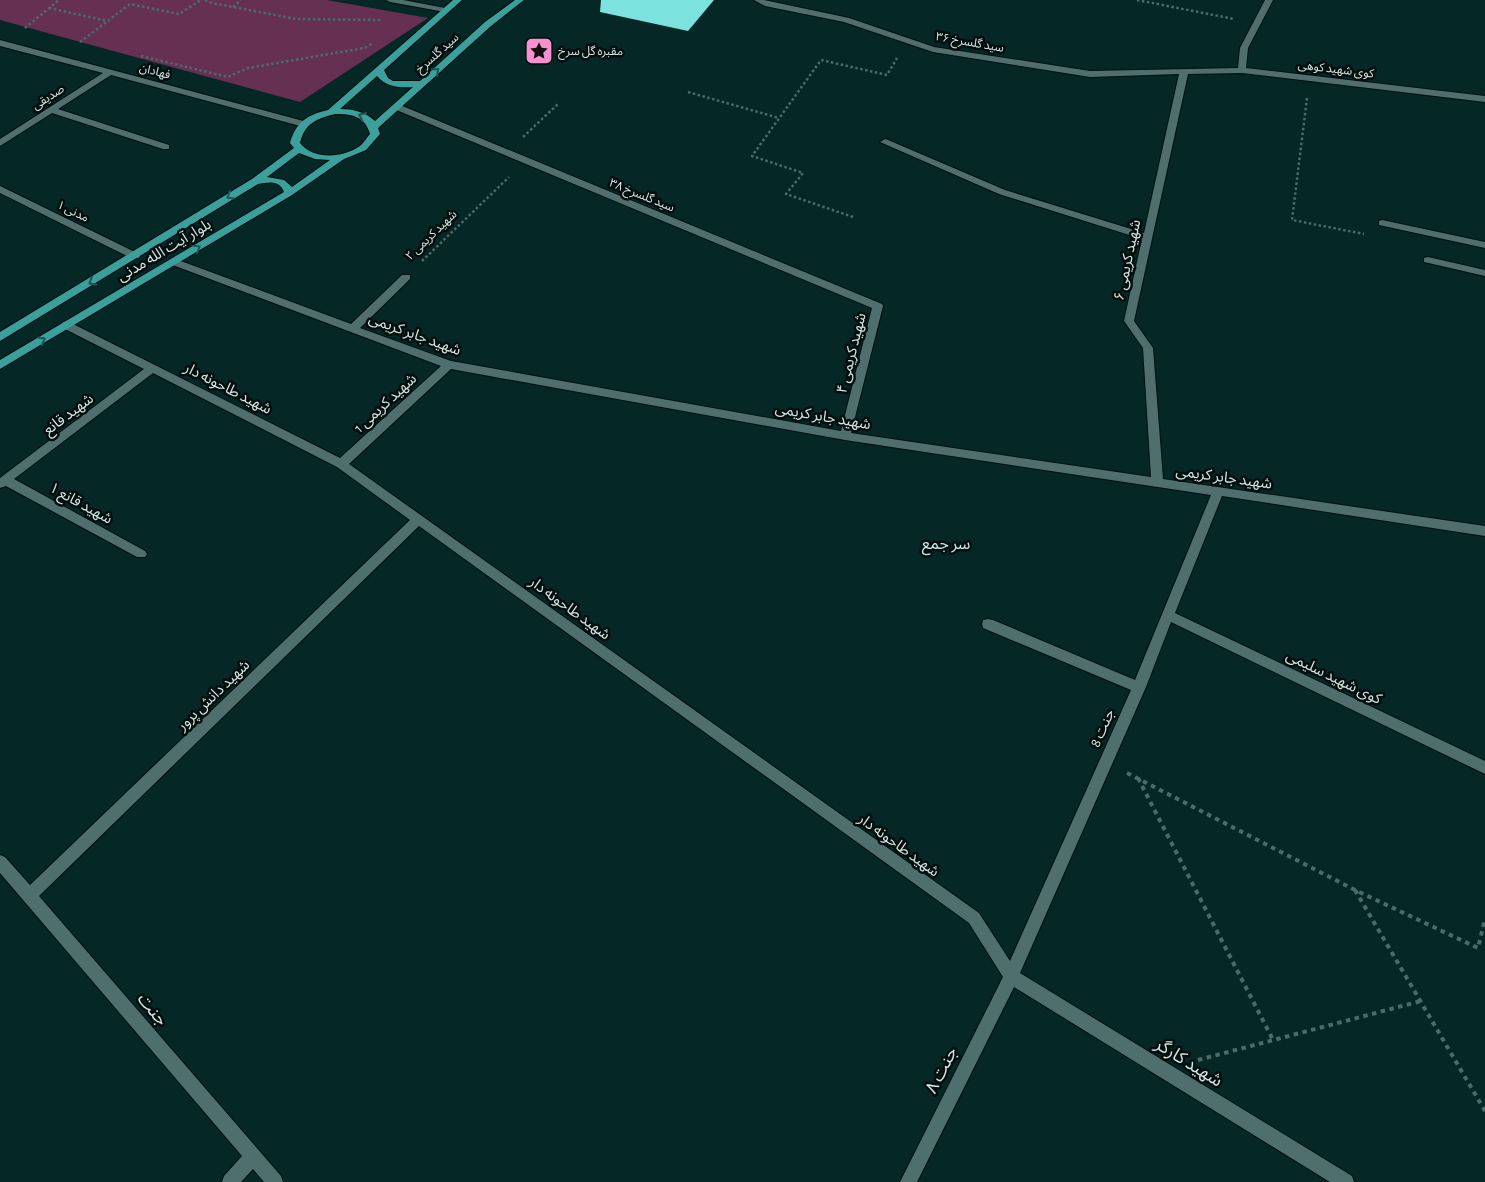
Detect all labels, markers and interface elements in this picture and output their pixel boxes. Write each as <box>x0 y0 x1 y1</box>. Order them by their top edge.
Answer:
street label: سید گلسرخ ۳۶ <box>934 30 1005 57</box>
street label: سید گلسرخ <box>413 31 463 78</box>
place icon: مقبره گل سرخ <box>524 36 554 66</box>
place label: مقبره گل سرخ <box>558 45 623 60</box>
street label: کوی شهید کوهی <box>1297 58 1376 81</box>
street label: فهادان <box>138 61 172 82</box>
one-way arrow <box>431 67 440 76</box>
street label: صدیقی <box>30 82 67 113</box>
one-way arrow <box>358 112 367 123</box>
street label: سید گلسرخ ۳۸ <box>607 176 676 216</box>
one-way arrow <box>226 190 235 200</box>
street label: مدنی ۱ <box>55 198 91 225</box>
street label: شهید کریمی ۲ <box>403 208 460 263</box>
street label: بلوار آیت الله مدنی <box>114 216 214 285</box>
street label: شهید کریمی ۶ <box>1112 218 1144 302</box>
one-way arrow <box>191 245 200 255</box>
one-way arrow <box>88 275 97 285</box>
street label: شهید جابر کریمی <box>366 311 463 359</box>
street label: شهید کریمی ۴ <box>834 311 870 395</box>
one-way arrow <box>36 337 45 347</box>
street label: شهيد طاحونه دار <box>180 360 274 418</box>
street label: شهید کریمی 1 <box>351 371 420 436</box>
street label: شهید قانع <box>40 391 99 441</box>
street label: شهید جابر کریمی <box>774 401 872 433</box>
street label: شهید جابر کریمی <box>1175 463 1273 493</box>
street label: شهید قانع ۱ <box>45 480 115 530</box>
district label: سر جمع <box>922 536 970 556</box>
street label: شهيد طاحونه دار <box>525 574 613 644</box>
street label: کوی شهید سلیمی <box>1283 648 1385 708</box>
street label: شهید دانش پرور <box>173 657 254 736</box>
street label: جنت 8 <box>1087 707 1118 750</box>
street label: شهيد طاحونه دار <box>854 811 942 881</box>
street label: جنت <box>134 990 171 1029</box>
street label: شهید کارگر <box>1150 1034 1226 1091</box>
street label: جنت ۸ <box>923 1044 961 1097</box>

